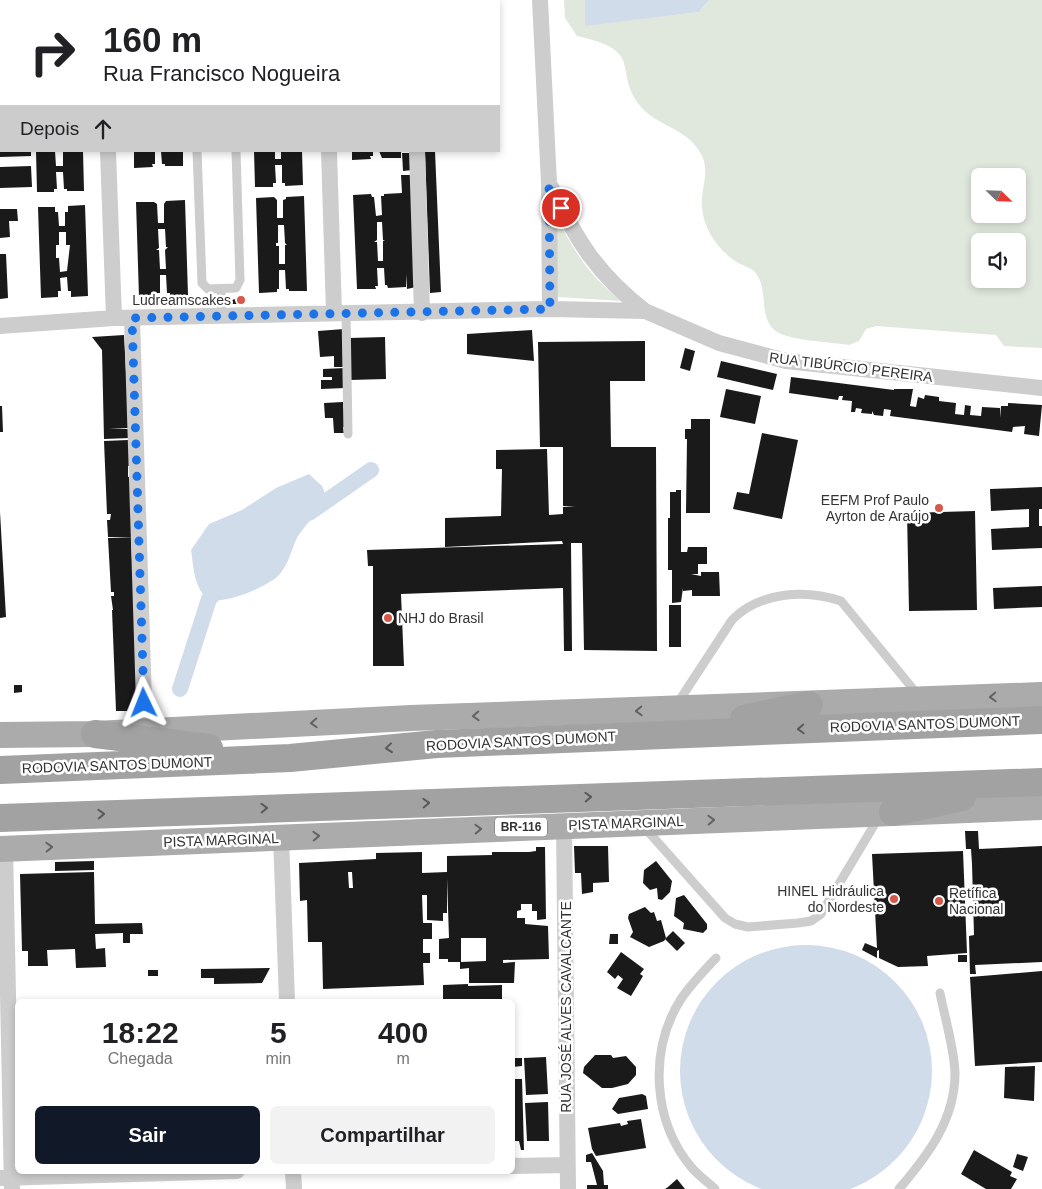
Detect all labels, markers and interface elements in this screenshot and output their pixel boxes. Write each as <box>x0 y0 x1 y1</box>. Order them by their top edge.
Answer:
icon: right <box>20 20 85 85</box>
text: 160 m <box>103 20 202 59</box>
text: Rua Francisco Nogueira <box>103 61 340 86</box>
icon: ahead <box>89 115 117 143</box>
text: Depois <box>20 118 79 139</box>
north arrow <box>971 168 1026 222</box>
map controls <box>971 168 1026 288</box>
pin <box>540 187 582 229</box>
icon: arrive <box>547 194 575 222</box>
button: sound <box>971 233 1026 288</box>
place label: Ludreamscakes <box>132 292 231 308</box>
marker: Ludreamscakes <box>235 294 247 306</box>
street label: RUA TIBÚRCIO PEREIRA <box>768 349 934 385</box>
place label: EEFM Prof Paulo Ayrton de Araújo <box>821 492 929 524</box>
marker: EEFM Prof Paulo Ayrton de Araújo <box>933 502 945 514</box>
place label: NHJ do Brasil <box>398 610 484 626</box>
marker: NHJ do Brasil <box>382 612 394 624</box>
position arrow <box>117 676 169 728</box>
one-way arrow <box>989 692 997 702</box>
one-way arrow <box>634 705 642 716</box>
one-way arrow <box>472 711 480 721</box>
street label: RODOVIA SANTOS DUMONT <box>830 713 1021 735</box>
one-way arrow <box>310 718 318 729</box>
one-way arrow <box>797 724 805 735</box>
street label: RODOVIA SANTOS DUMONT <box>426 728 617 754</box>
one-way arrow <box>384 742 392 753</box>
street label: RODOVIA SANTOS DUMONT <box>22 754 213 776</box>
one-way arrow <box>585 792 593 803</box>
one-way arrow <box>422 797 430 808</box>
one-way arrow <box>260 803 268 813</box>
one-way arrow <box>98 809 105 819</box>
street label: PISTA MARGINAL <box>568 813 684 833</box>
one-way arrow <box>707 814 715 825</box>
road number: BR-116 <box>495 818 547 836</box>
one-way arrow <box>475 824 483 834</box>
street label: PISTA MARGINAL <box>163 830 279 850</box>
one-way arrow <box>312 830 320 841</box>
one-way arrow <box>45 841 53 852</box>
place label: HINEL Hidráulica do Nordeste <box>777 883 884 915</box>
place label: Retífica Nacional <box>949 885 1003 917</box>
marker: HINEL Hidráulica do Nordeste <box>888 893 900 905</box>
marker: Retífica Nacional <box>933 895 945 907</box>
street label: RUA JOSÉ ALVES CAVALCANTE <box>558 901 574 1113</box>
text: 18:22 <box>102 1016 179 1049</box>
text: 5 <box>270 1016 287 1049</box>
text: 400 <box>378 1016 428 1049</box>
text: Chegada <box>108 1050 173 1067</box>
text: min <box>265 1050 291 1067</box>
text: m <box>396 1050 410 1067</box>
button: Sair <box>35 1106 260 1164</box>
button: Compartilhar <box>270 1106 495 1164</box>

